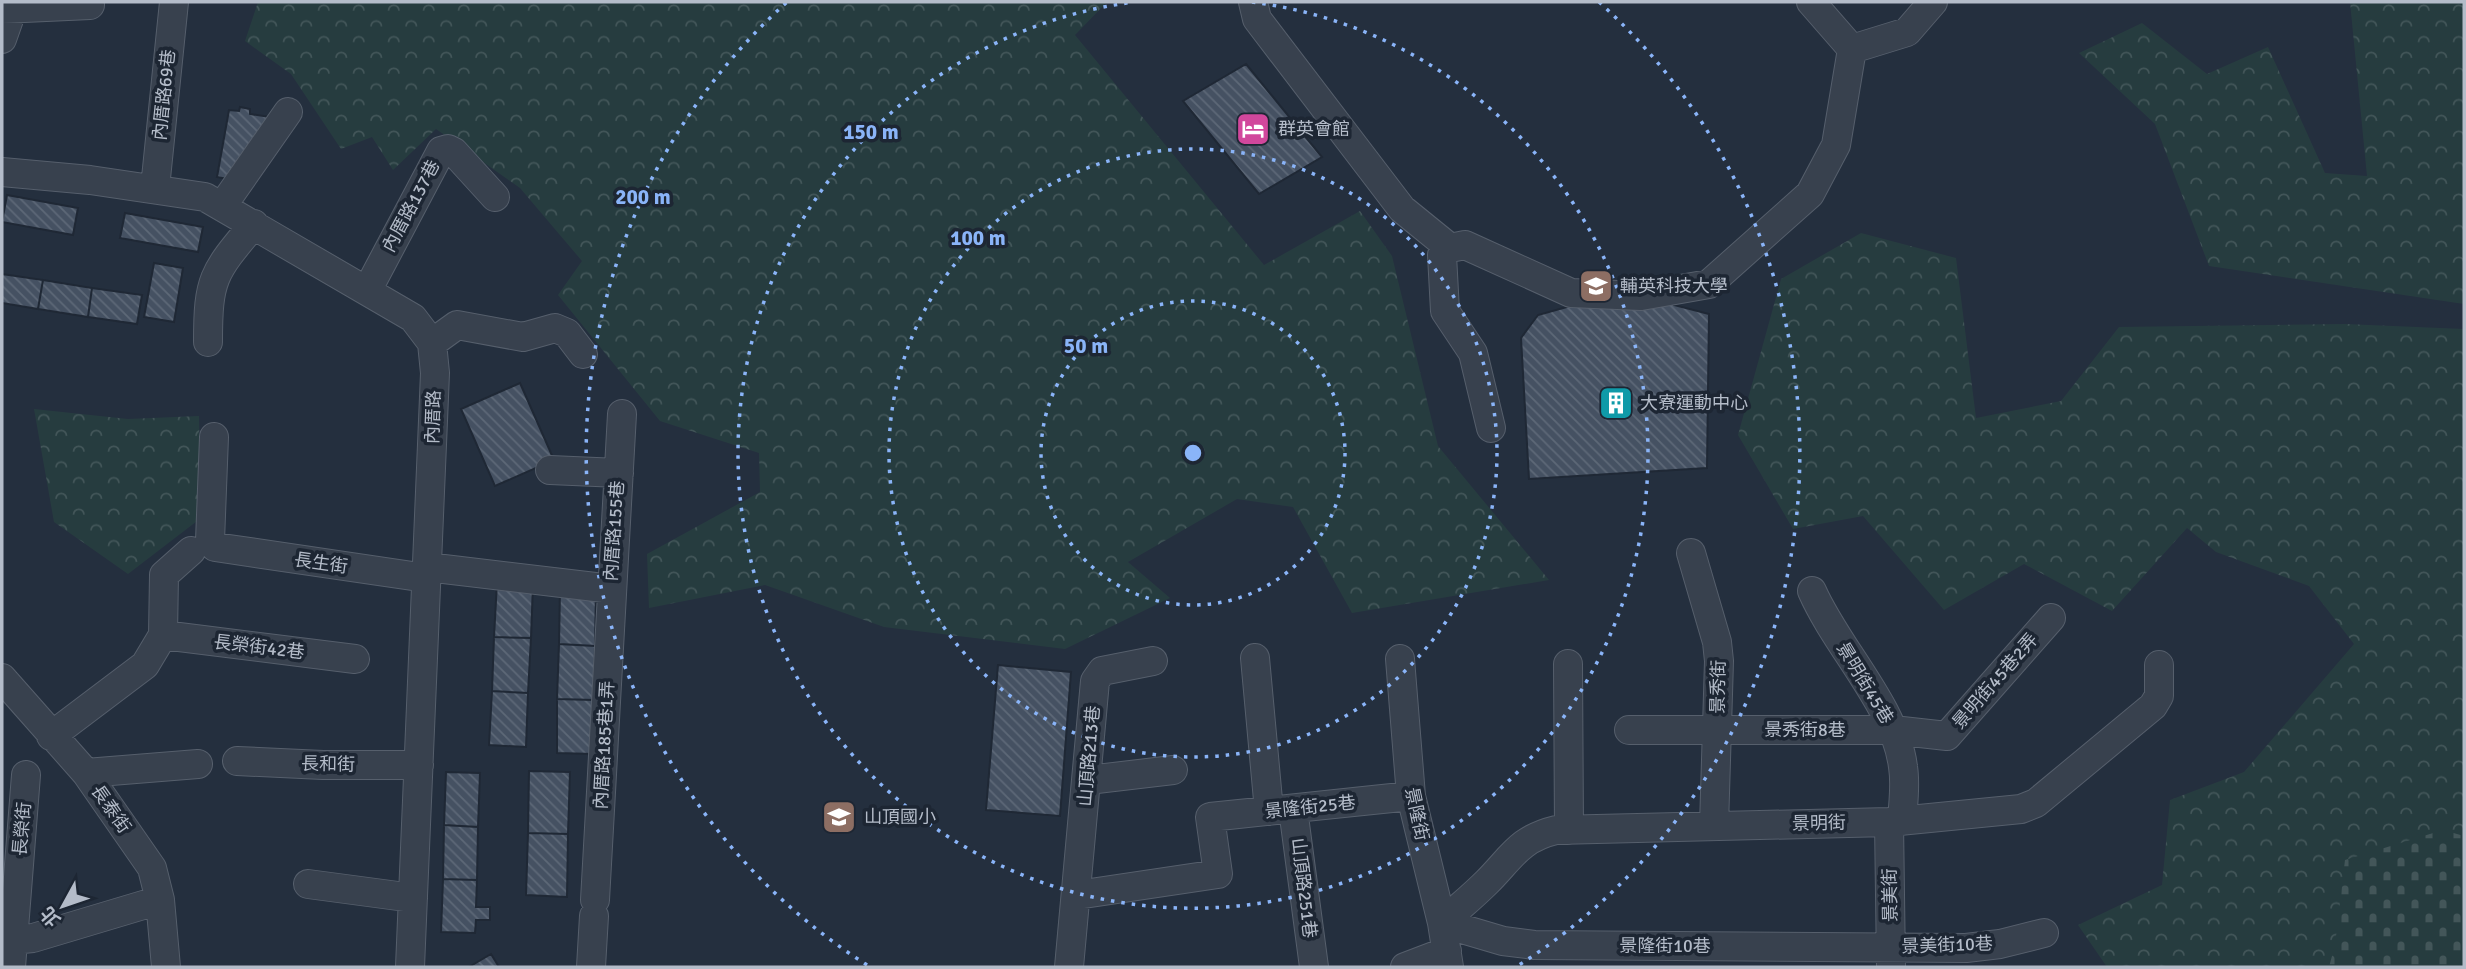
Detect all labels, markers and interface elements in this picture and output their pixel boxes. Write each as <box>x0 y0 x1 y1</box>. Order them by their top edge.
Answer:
street label: 內厝路69巷 <box>148 48 180 142</box>
hotel icon: 群英會館 <box>1234 110 1272 148</box>
place label: 群英會館 <box>1278 118 1350 140</box>
text: 150 m <box>843 119 899 145</box>
street label: 內厝路137巷 <box>378 156 444 256</box>
text: 200 m <box>615 184 671 210</box>
text: 100 m <box>950 225 1006 251</box>
school or university icon: 輔英科技大學 <box>1577 267 1615 305</box>
place label: 輔英科技大學 <box>1620 275 1728 297</box>
text: 50 m <box>1064 333 1108 359</box>
building icon: 大寮運動中心 <box>1597 384 1635 422</box>
street label: 內厝路 <box>421 390 445 444</box>
place label: 大寮運動中心 <box>1640 392 1748 414</box>
centre of rings <box>1181 441 1205 465</box>
street label: 內厝路155巷 <box>599 480 629 582</box>
street label: 長生街 <box>293 548 349 578</box>
street label: 景明街45巷2弄 <box>1948 629 2042 733</box>
street label: 長榮街42巷 <box>212 631 306 663</box>
street label: 景明街45巷 <box>1832 638 1898 728</box>
street label: 景秀街 <box>1707 660 1729 714</box>
street label: 內厝路185巷1弄 <box>590 680 618 810</box>
street label: 山頂路213巷 <box>1074 705 1104 807</box>
street label: 景秀街8巷 <box>1764 719 1846 741</box>
street label: 長和街 <box>301 753 355 775</box>
street label: 長泰街 <box>87 781 135 837</box>
street label: 景隆街 <box>1401 785 1433 843</box>
street label: 景隆街25巷 <box>1263 791 1357 823</box>
school or university icon: 山頂國小 <box>820 798 858 836</box>
street label: 長榮街 <box>9 801 35 857</box>
place label: 山頂國小 <box>864 806 936 828</box>
street label: 景明街 <box>1792 812 1846 834</box>
street label: 山頂路251巷 <box>1287 836 1321 940</box>
street label: 景美街 <box>1879 868 1901 922</box>
north arrow <box>28 871 98 941</box>
text: 北 <box>35 901 66 931</box>
street label: 景美街10巷 <box>1901 932 1993 958</box>
street label: 景隆街10巷 <box>1619 935 1711 957</box>

